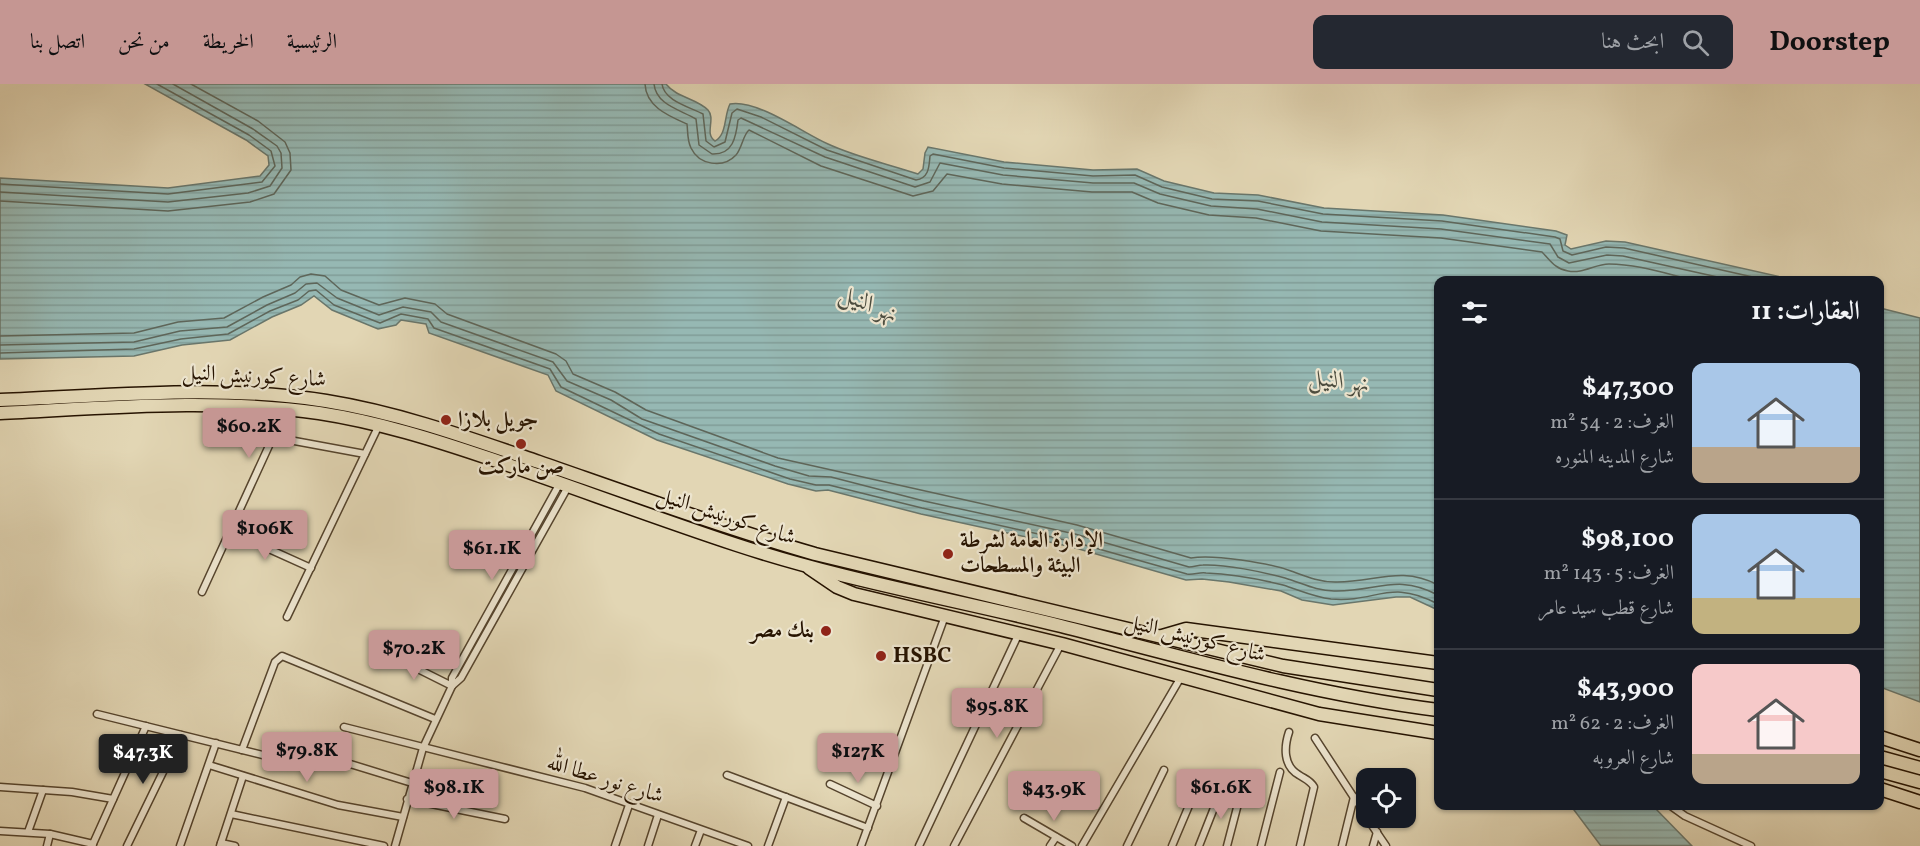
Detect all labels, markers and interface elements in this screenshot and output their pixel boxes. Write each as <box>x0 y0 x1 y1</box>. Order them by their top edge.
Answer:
search box <box>1313 15 1733 69</box>
text: Doorstep <box>1769 23 1890 62</box>
icon: search <box>1679 26 1712 59</box>
text: ابحث هنا <box>1601 27 1664 58</box>
text: اتصل بنا <box>30 28 85 57</box>
text: من نحن <box>118 28 170 57</box>
text: الخريطة <box>203 28 254 57</box>
text: الرئيسية <box>287 28 337 57</box>
water label: نهر النيل <box>833 277 903 333</box>
text: العقارات: 11 <box>1751 294 1860 330</box>
icon: filters <box>1458 296 1491 329</box>
street label: شارع كورنيش النيل <box>181 358 327 397</box>
water label: نهر النيل <box>1306 361 1372 403</box>
text: $47,300 <box>1582 370 1674 406</box>
icon: home <box>1740 387 1812 459</box>
place label: جويل بلازا <box>458 405 538 436</box>
pin: $60.2K <box>200 408 298 459</box>
text: الغرف: 2 · 54 m² <box>1550 409 1674 437</box>
text: $60.2K <box>216 413 282 441</box>
marker: جويل بلازا <box>439 413 453 427</box>
marker: صن ماركت <box>514 437 528 451</box>
text: شارع المدينه المنوره <box>1555 444 1674 472</box>
place label: صن ماركت <box>478 452 564 483</box>
street label: شارع كورنيش النيل <box>652 480 799 555</box>
pin: $106K <box>223 510 307 561</box>
text: $106K <box>236 515 294 543</box>
text: $98,100 <box>1581 521 1674 557</box>
place label: الإدارة العامة لشرطة البيئة والمسطحات <box>960 526 1103 582</box>
pin: $61.1K <box>443 530 541 581</box>
text: $61.1K <box>463 535 521 563</box>
icon: home <box>1740 538 1812 610</box>
marker: الإدارة العامة لشرطة البيئة والمسطحات <box>941 547 955 561</box>
text: الغرف: 5 · 143 m² <box>1544 560 1674 588</box>
text: شارع قطب سيد عامر <box>1538 595 1674 623</box>
street label: شارع كورنيش النيل <box>1121 607 1269 672</box>
place label: بنك مصر <box>747 616 814 647</box>
marker: بنك مصر <box>819 624 833 638</box>
pin: $70.2K <box>365 630 463 681</box>
text: $70.2K <box>383 635 445 663</box>
place label: HSBC <box>893 641 951 672</box>
marker: HSBC <box>874 649 888 663</box>
text: $43,900 <box>1577 671 1674 707</box>
pin: $95.8K <box>948 688 1046 739</box>
icon: home <box>1740 688 1812 760</box>
text: $95.8K <box>966 693 1028 721</box>
text: الغرف: 2 · 62 m² <box>1551 710 1674 738</box>
pin: $79.8K <box>258 732 356 783</box>
pin: $127K <box>816 733 900 784</box>
pin: $47.3K <box>94 734 192 785</box>
text: $79.8K <box>276 737 338 765</box>
text: $127K <box>831 738 885 766</box>
text: $47.3K <box>113 739 173 767</box>
street label: شارع نور عطا الله <box>543 744 668 813</box>
text: شارع العروبه <box>1592 745 1674 773</box>
map controls <box>1356 768 1416 828</box>
button: locate <box>1356 768 1416 828</box>
pin: $98.1K <box>405 769 503 820</box>
pin: $61.6K <box>1172 769 1270 820</box>
pin: $43.9K <box>1005 771 1103 822</box>
text: $98.1K <box>424 774 485 802</box>
text: $61.6K <box>1190 774 1252 802</box>
text: $43.9K <box>1022 776 1086 804</box>

